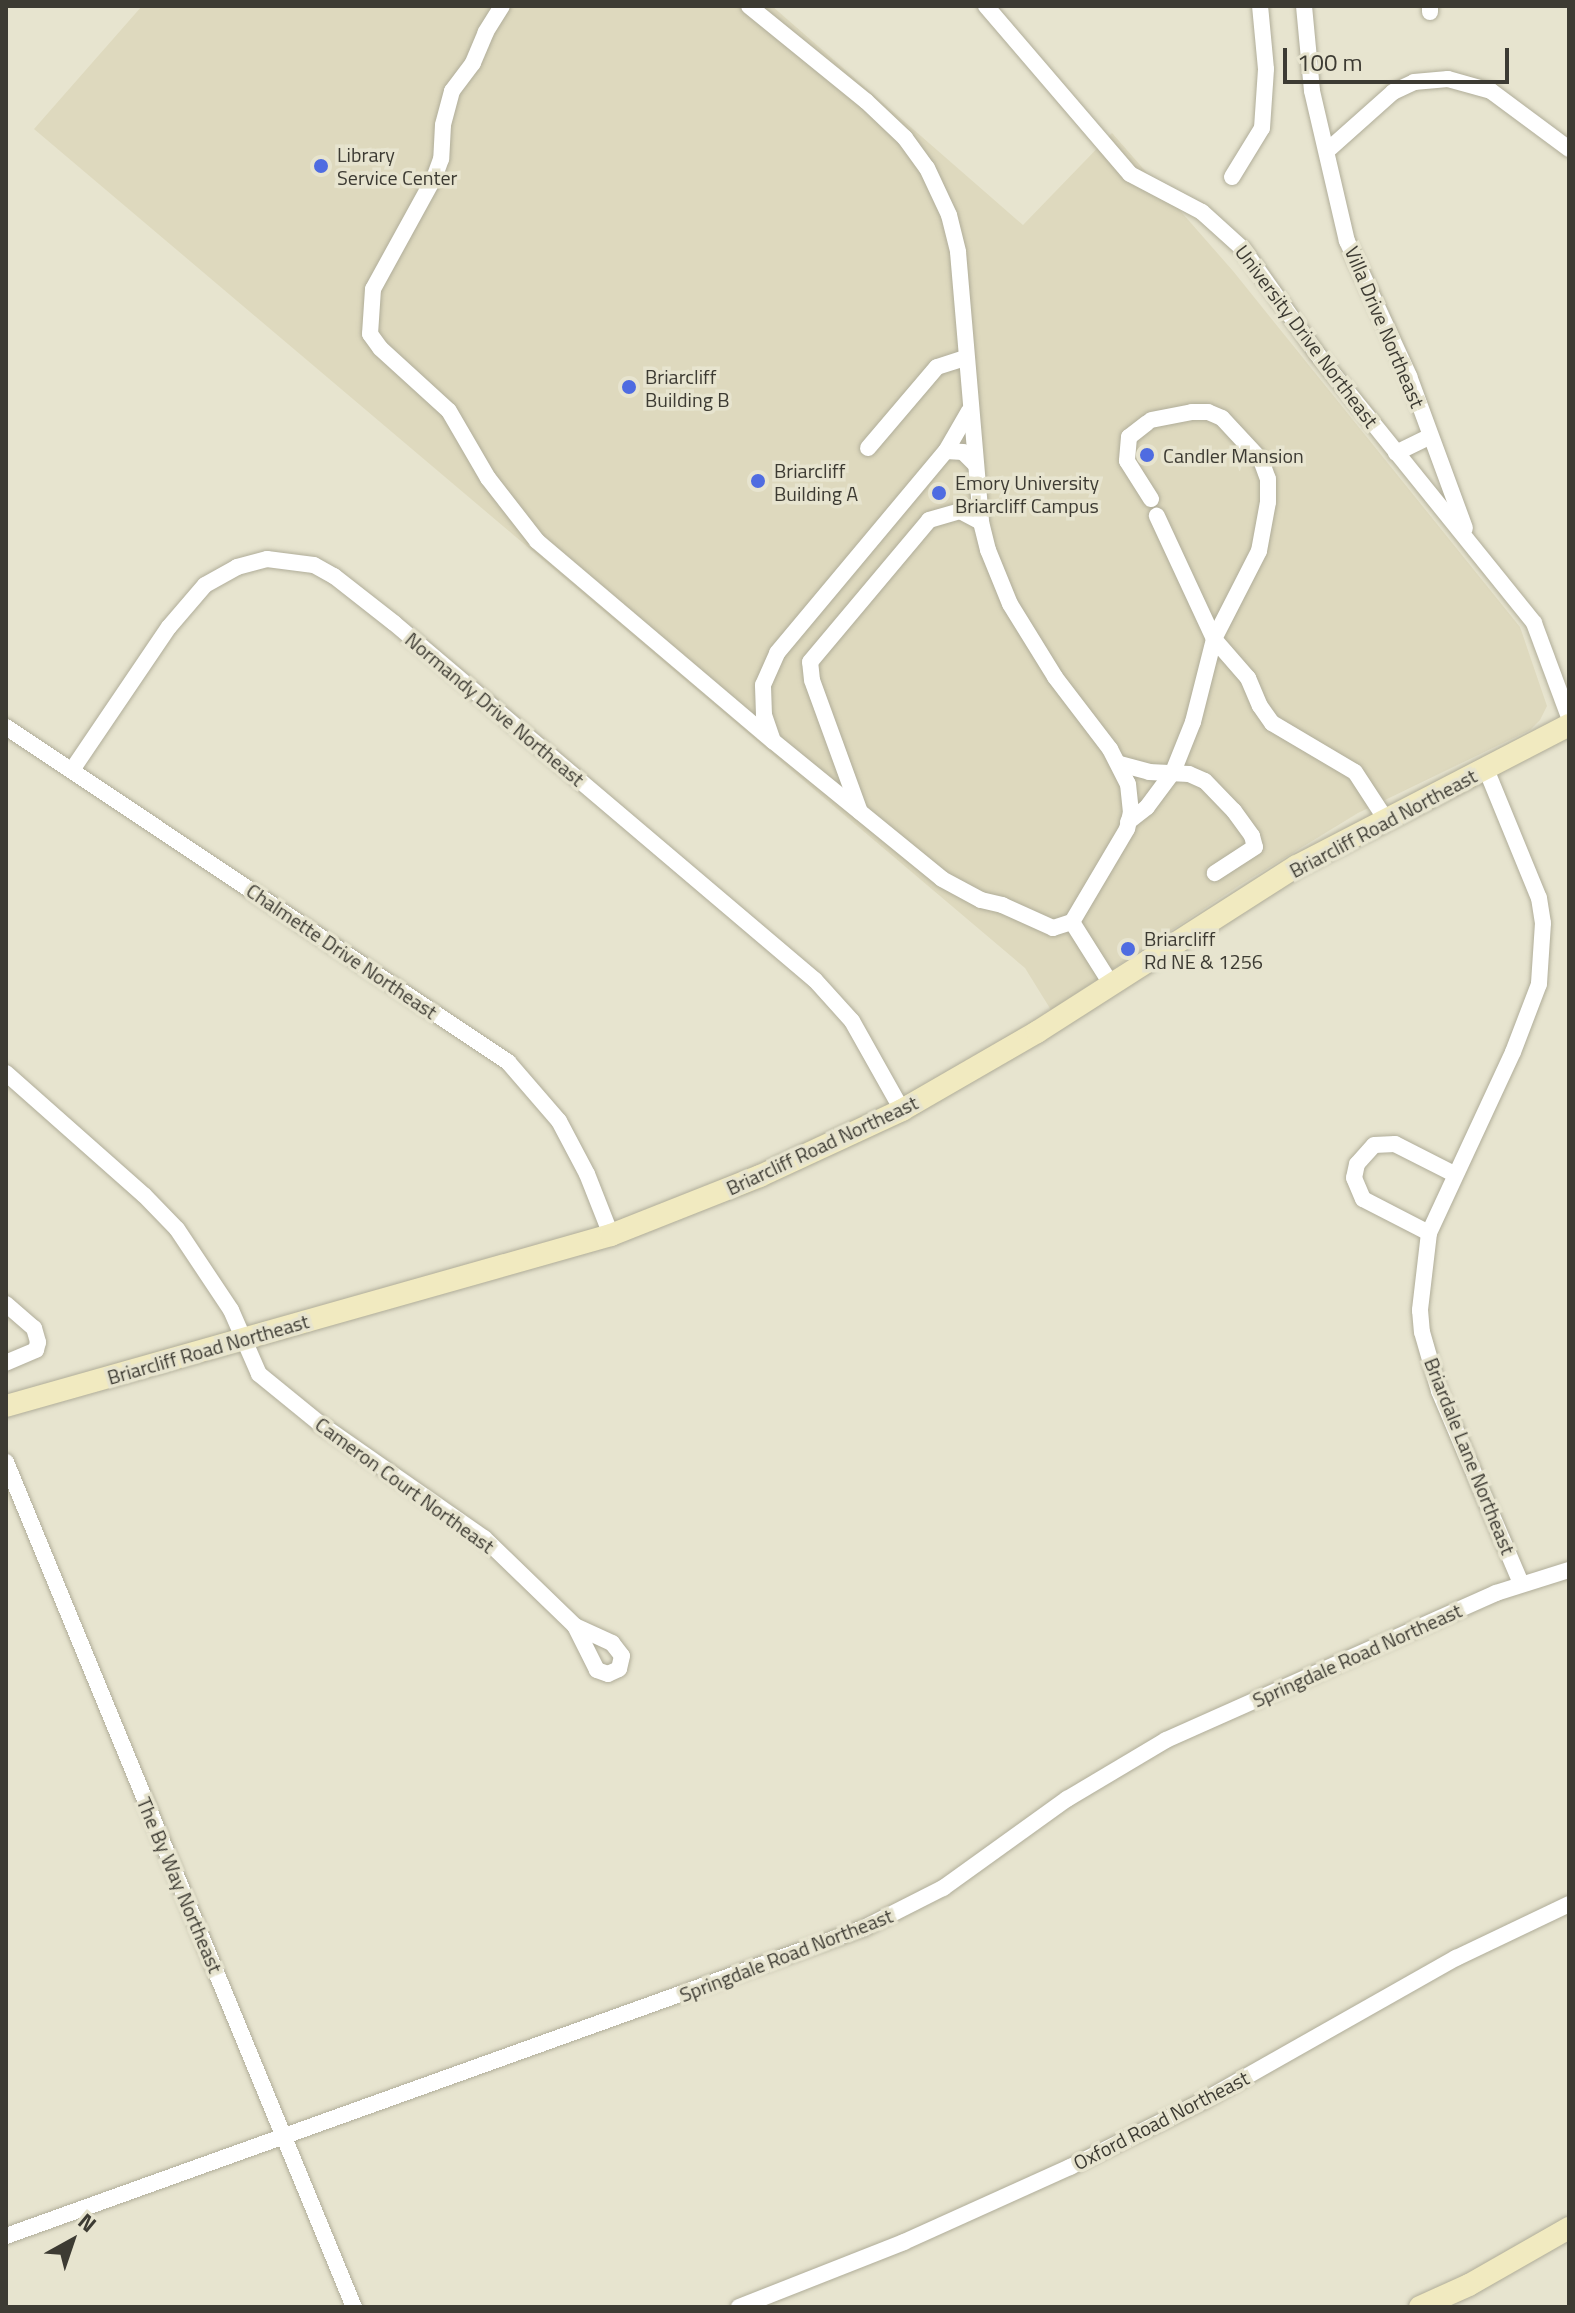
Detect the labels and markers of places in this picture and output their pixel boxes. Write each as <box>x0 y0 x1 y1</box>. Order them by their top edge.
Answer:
place label: Library Service Center <box>337 142 457 189</box>
marker: Library Service Center <box>312 157 330 175</box>
place label: Briarcliff Building B <box>645 364 730 411</box>
marker: Briarcliff Building B <box>620 378 638 396</box>
place label: Candler Mansion <box>1163 443 1304 467</box>
marker: Candler Mansion <box>1138 446 1156 464</box>
place label: Briarcliff Building A <box>774 458 858 505</box>
place label: Emory University Briarcliff Campus <box>955 470 1099 517</box>
marker: Briarcliff Building A <box>749 472 767 490</box>
marker: Emory University Briarcliff Campus <box>930 484 948 502</box>
place label: Briarcliff Rd NE & 1256 <box>1144 926 1263 973</box>
marker: Briarcliff Rd NE & 1256 <box>1119 940 1137 958</box>

